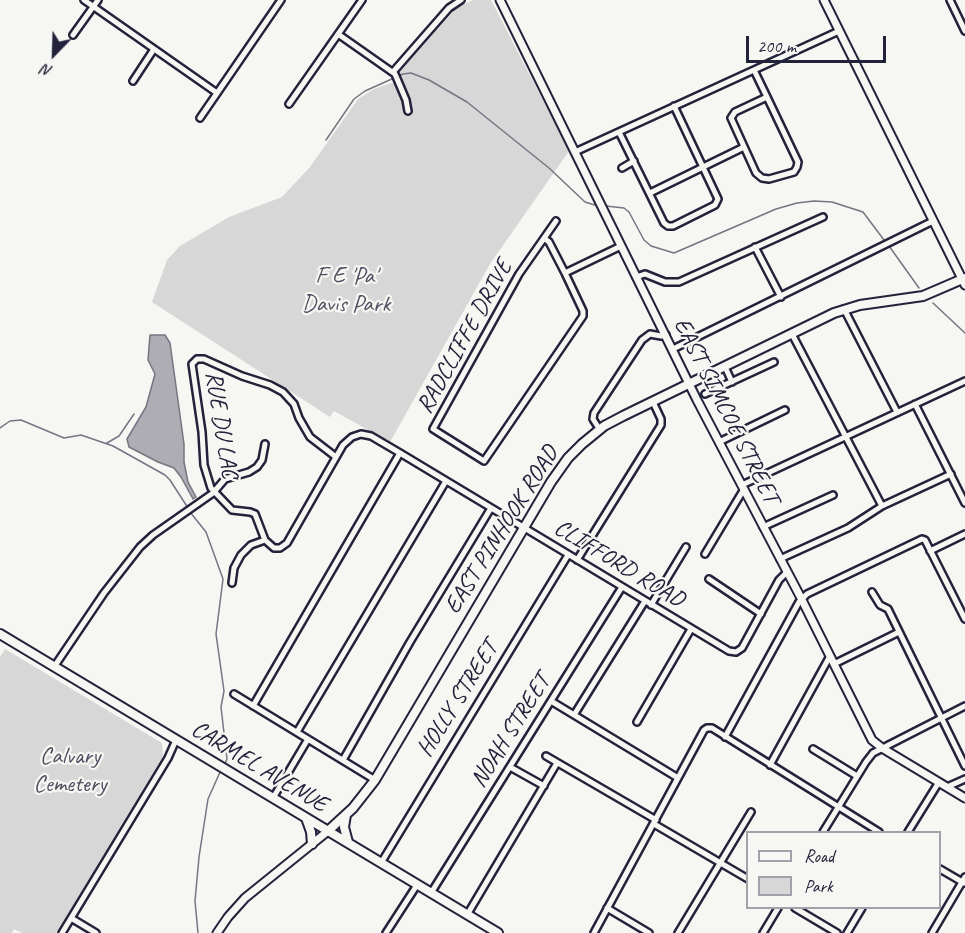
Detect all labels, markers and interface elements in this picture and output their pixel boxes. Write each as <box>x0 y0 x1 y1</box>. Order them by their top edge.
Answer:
north arrow <box>24 24 84 84</box>
scale bar <box>749 24 888 62</box>
text: 200 m <box>757 35 796 57</box>
text: N <box>39 59 55 82</box>
street label: RADCLIFFE DRIVE <box>411 255 519 419</box>
park label: F E 'Pa' Davis Park <box>302 263 390 319</box>
street label: EAST SIMCOE STREET <box>667 313 785 509</box>
street label: RUE DU LAC <box>198 370 244 480</box>
street label: EAST PINHOOK ROAD <box>439 441 565 619</box>
street label: CLIFFORD ROAD <box>548 514 690 614</box>
street label: HOLLY STREET <box>411 636 505 762</box>
street label: NOAH STREET <box>465 669 557 793</box>
street label: CARMEL AVENUE <box>186 715 332 819</box>
park label: Calvary Cemetery <box>34 743 106 799</box>
legend <box>746 831 941 909</box>
text: Road <box>804 845 834 867</box>
text: Park <box>804 875 833 897</box>

